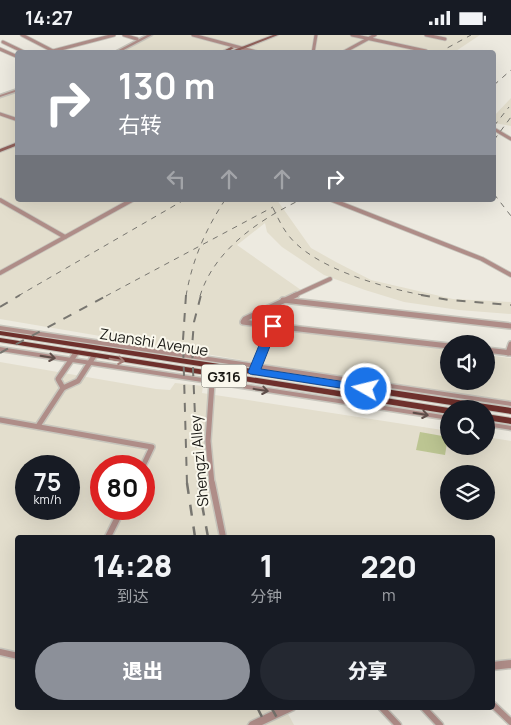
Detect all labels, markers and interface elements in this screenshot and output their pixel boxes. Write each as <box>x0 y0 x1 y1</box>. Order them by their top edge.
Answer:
text: 14:27 <box>25 5 73 31</box>
text: 130 m <box>118 62 215 110</box>
icon: right <box>35 70 100 135</box>
text: 右转 <box>118 110 162 140</box>
icon: left <box>162 165 190 193</box>
icon: ahead <box>215 165 243 193</box>
icon: ahead <box>268 165 296 193</box>
icon: right <box>321 165 349 193</box>
pin <box>252 305 294 347</box>
icon: arrive <box>259 312 287 340</box>
street label: Zuanshi Avenue <box>98 323 210 361</box>
map controls <box>440 335 495 520</box>
button: sound <box>440 335 495 390</box>
one-way arrow <box>40 353 56 363</box>
one-way arrow <box>109 355 125 365</box>
position arrow <box>339 362 391 414</box>
road number: G316 <box>202 365 246 387</box>
one-way arrow <box>252 385 268 395</box>
button: search <box>440 400 495 455</box>
one-way arrow <box>413 410 429 420</box>
street label: Shengzi Alley <box>185 414 213 508</box>
speed limit sign: 80 <box>90 455 155 520</box>
text: 75 <box>34 464 62 499</box>
button: layers <box>440 465 495 520</box>
text: km/h <box>34 491 61 508</box>
text: 14:28 <box>93 545 173 586</box>
text: 1 <box>260 545 273 586</box>
text: 220 <box>361 546 417 587</box>
text: m <box>382 584 396 606</box>
text: 到达 <box>117 585 149 607</box>
text: 分钟 <box>251 585 283 607</box>
button: 退出 <box>35 642 250 700</box>
button: 分享 <box>260 642 475 700</box>

